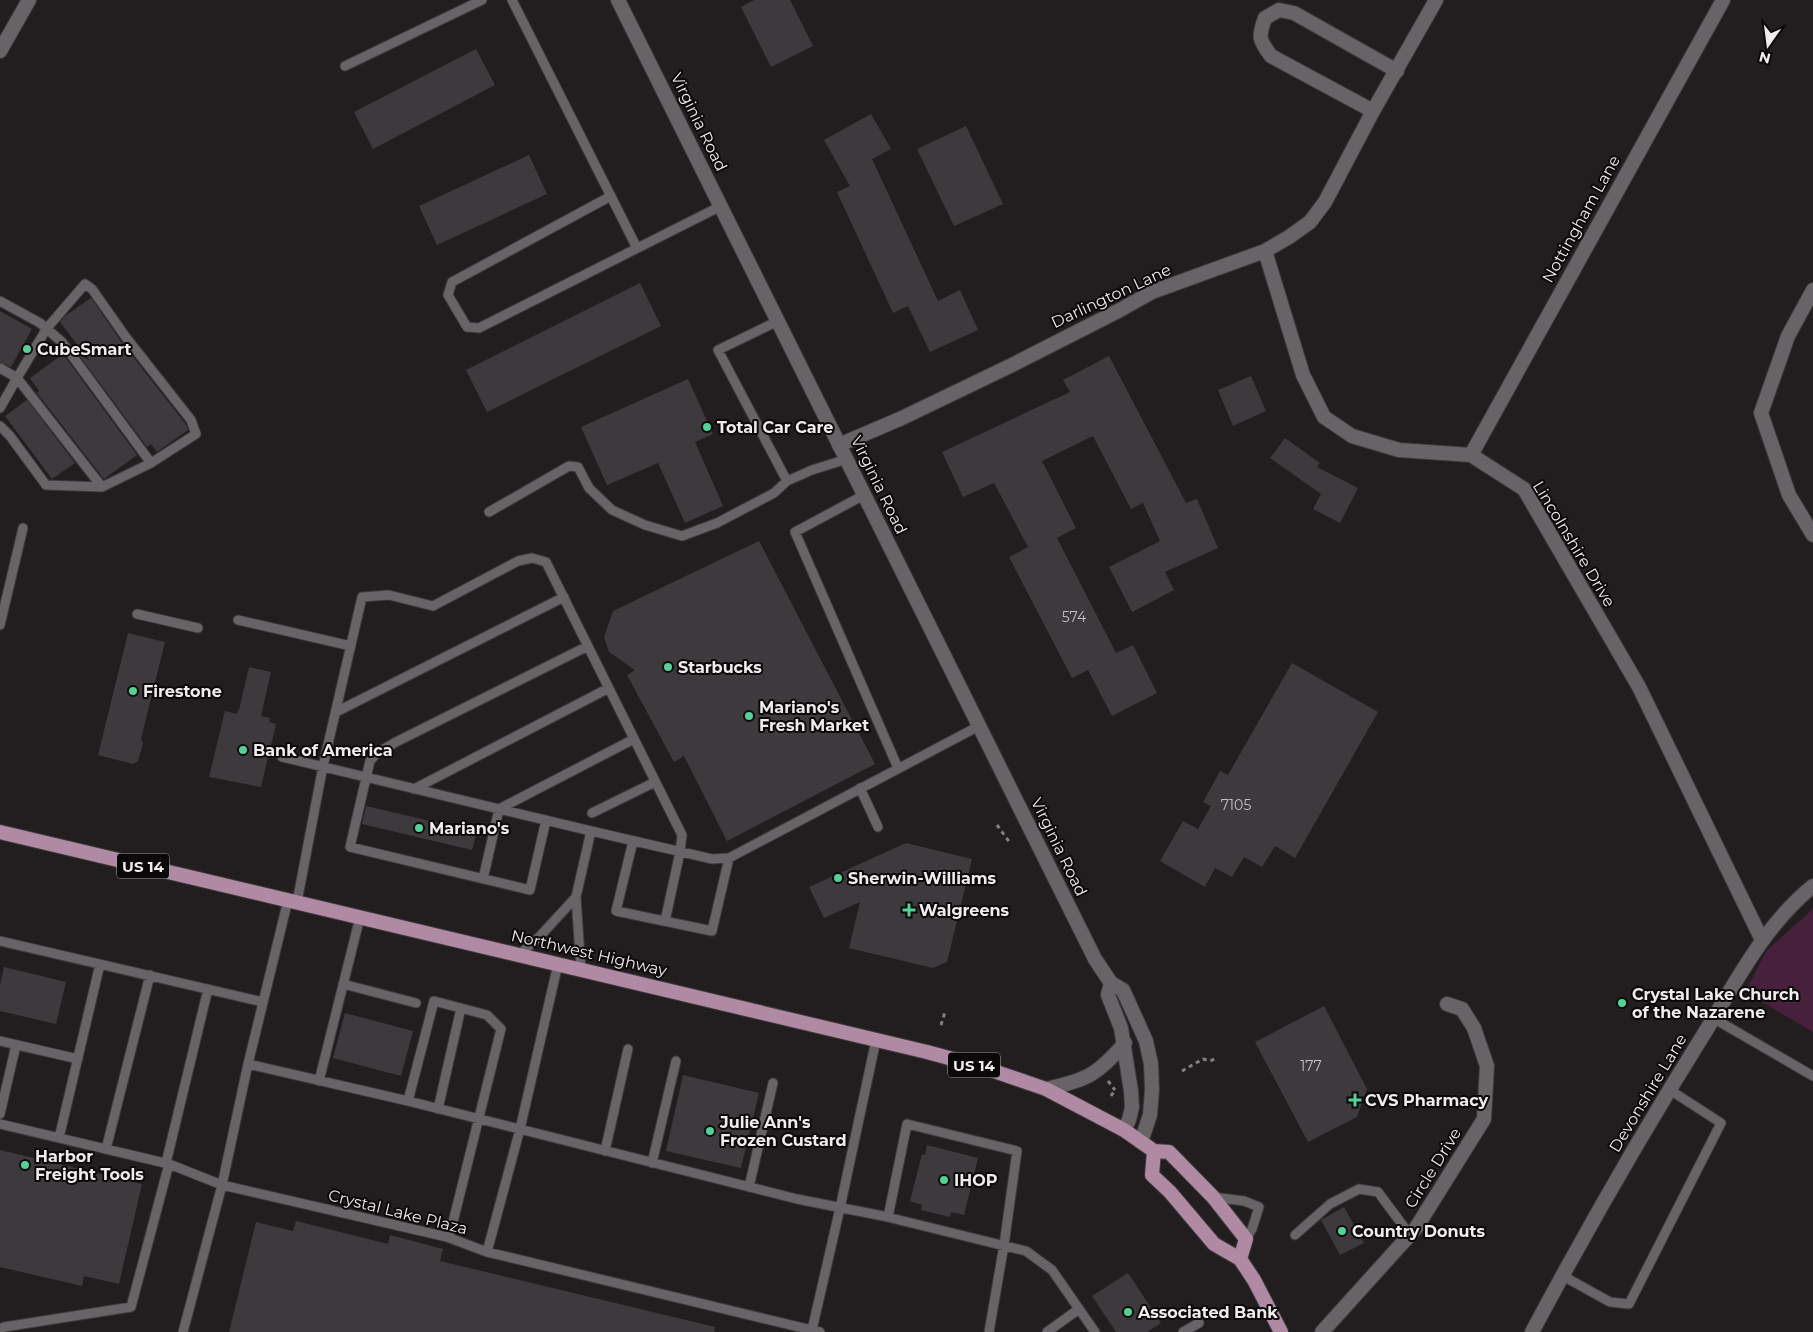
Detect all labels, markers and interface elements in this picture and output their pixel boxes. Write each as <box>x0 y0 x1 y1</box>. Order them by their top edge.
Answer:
north arrow <box>1743 20 1793 70</box>
text: N <box>1757 48 1773 68</box>
street label: Virginia Road <box>667 70 731 174</box>
street label: Nottingham Lane <box>1538 152 1624 286</box>
street label: Darlington Lane <box>1048 260 1174 332</box>
place label: CubeSmart <box>37 340 131 359</box>
marker: CubeSmart <box>21 343 33 355</box>
place label: Total Car Care <box>717 418 833 437</box>
marker: Total Car Care <box>701 421 713 433</box>
street label: Virginia Road <box>847 433 911 537</box>
street label: Lincolnshire Drive <box>1529 478 1619 610</box>
house number: 574 <box>1062 608 1087 626</box>
place label: Starbucks <box>678 658 762 677</box>
marker: Starbucks <box>662 661 674 673</box>
place label: Firestone <box>143 682 222 701</box>
marker: Firestone <box>127 685 139 697</box>
place label: Mariano's Fresh Market <box>759 698 869 735</box>
marker: Mariano's Fresh Market <box>743 710 755 722</box>
place label: Bank of America <box>253 741 393 760</box>
marker: Bank of America <box>237 744 249 756</box>
street label: Virginia Road <box>1027 795 1091 899</box>
house number: 7105 <box>1221 796 1251 814</box>
place label: Mariano's <box>429 819 510 838</box>
marker: Mariano's <box>413 822 425 834</box>
road number: US 14 <box>117 854 169 878</box>
place label: Sherwin-Williams <box>848 869 997 888</box>
marker: Sherwin-Williams <box>832 872 844 884</box>
place label: Walgreens <box>919 901 1010 920</box>
marker: Walgreens <box>903 904 915 916</box>
street label: Northwest Highway <box>509 926 669 980</box>
place label: Crystal Lake Church of the Nazarene <box>1632 985 1799 1022</box>
marker: Crystal Lake Church of the Nazarene <box>1616 997 1628 1009</box>
street label: Devonshire Lane <box>1605 1031 1691 1155</box>
road number: US 14 <box>948 1052 1000 1078</box>
house number: 177 <box>1300 1057 1322 1075</box>
place label: CVS Pharmacy <box>1365 1091 1489 1110</box>
marker: CVS Pharmacy <box>1349 1094 1361 1106</box>
place label: Julie Ann's Frozen Custard <box>719 1113 847 1150</box>
street label: Circle Drive <box>1401 1124 1465 1212</box>
marker: Julie Ann's Frozen Custard <box>704 1125 716 1137</box>
place label: Harbor Freight Tools <box>35 1147 144 1184</box>
marker: Harbor Freight Tools <box>19 1159 31 1171</box>
place label: IHOP <box>954 1171 998 1190</box>
marker: IHOP <box>938 1174 950 1186</box>
street label: Crystal Lake Plaza <box>326 1185 470 1239</box>
place label: Country Donuts <box>1352 1222 1485 1241</box>
marker: Country Donuts <box>1336 1225 1348 1237</box>
place label: Associated Bank <box>1137 1303 1278 1322</box>
marker: Associated Bank <box>1122 1306 1134 1318</box>

